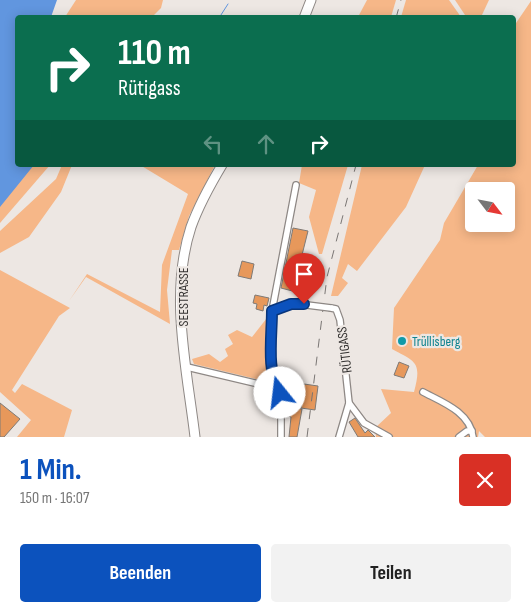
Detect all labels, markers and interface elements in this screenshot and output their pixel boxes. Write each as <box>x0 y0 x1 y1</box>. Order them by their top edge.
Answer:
text: 110 m <box>118 32 191 75</box>
icon: right <box>35 35 100 100</box>
text: Rütigass <box>118 75 181 102</box>
icon: left <box>199 130 227 158</box>
icon: ahead <box>252 130 280 158</box>
icon: right <box>305 130 333 158</box>
north arrow <box>465 182 515 232</box>
map controls <box>465 182 515 232</box>
pin <box>283 253 325 304</box>
icon: arrive <box>290 260 318 288</box>
street label: SEESTRASSE <box>175 267 192 326</box>
street label: RÜTIGASS <box>333 326 356 374</box>
place label: Trüllisberg <box>412 333 461 350</box>
marker: Trüllisberg <box>396 335 408 347</box>
position arrow <box>253 366 305 418</box>
text: 1 Min. <box>20 452 82 488</box>
button: close <box>459 454 511 506</box>
text: 150 m · 16:07 <box>20 489 89 508</box>
button: Beenden <box>20 544 261 602</box>
button: Teilen <box>271 544 511 602</box>

